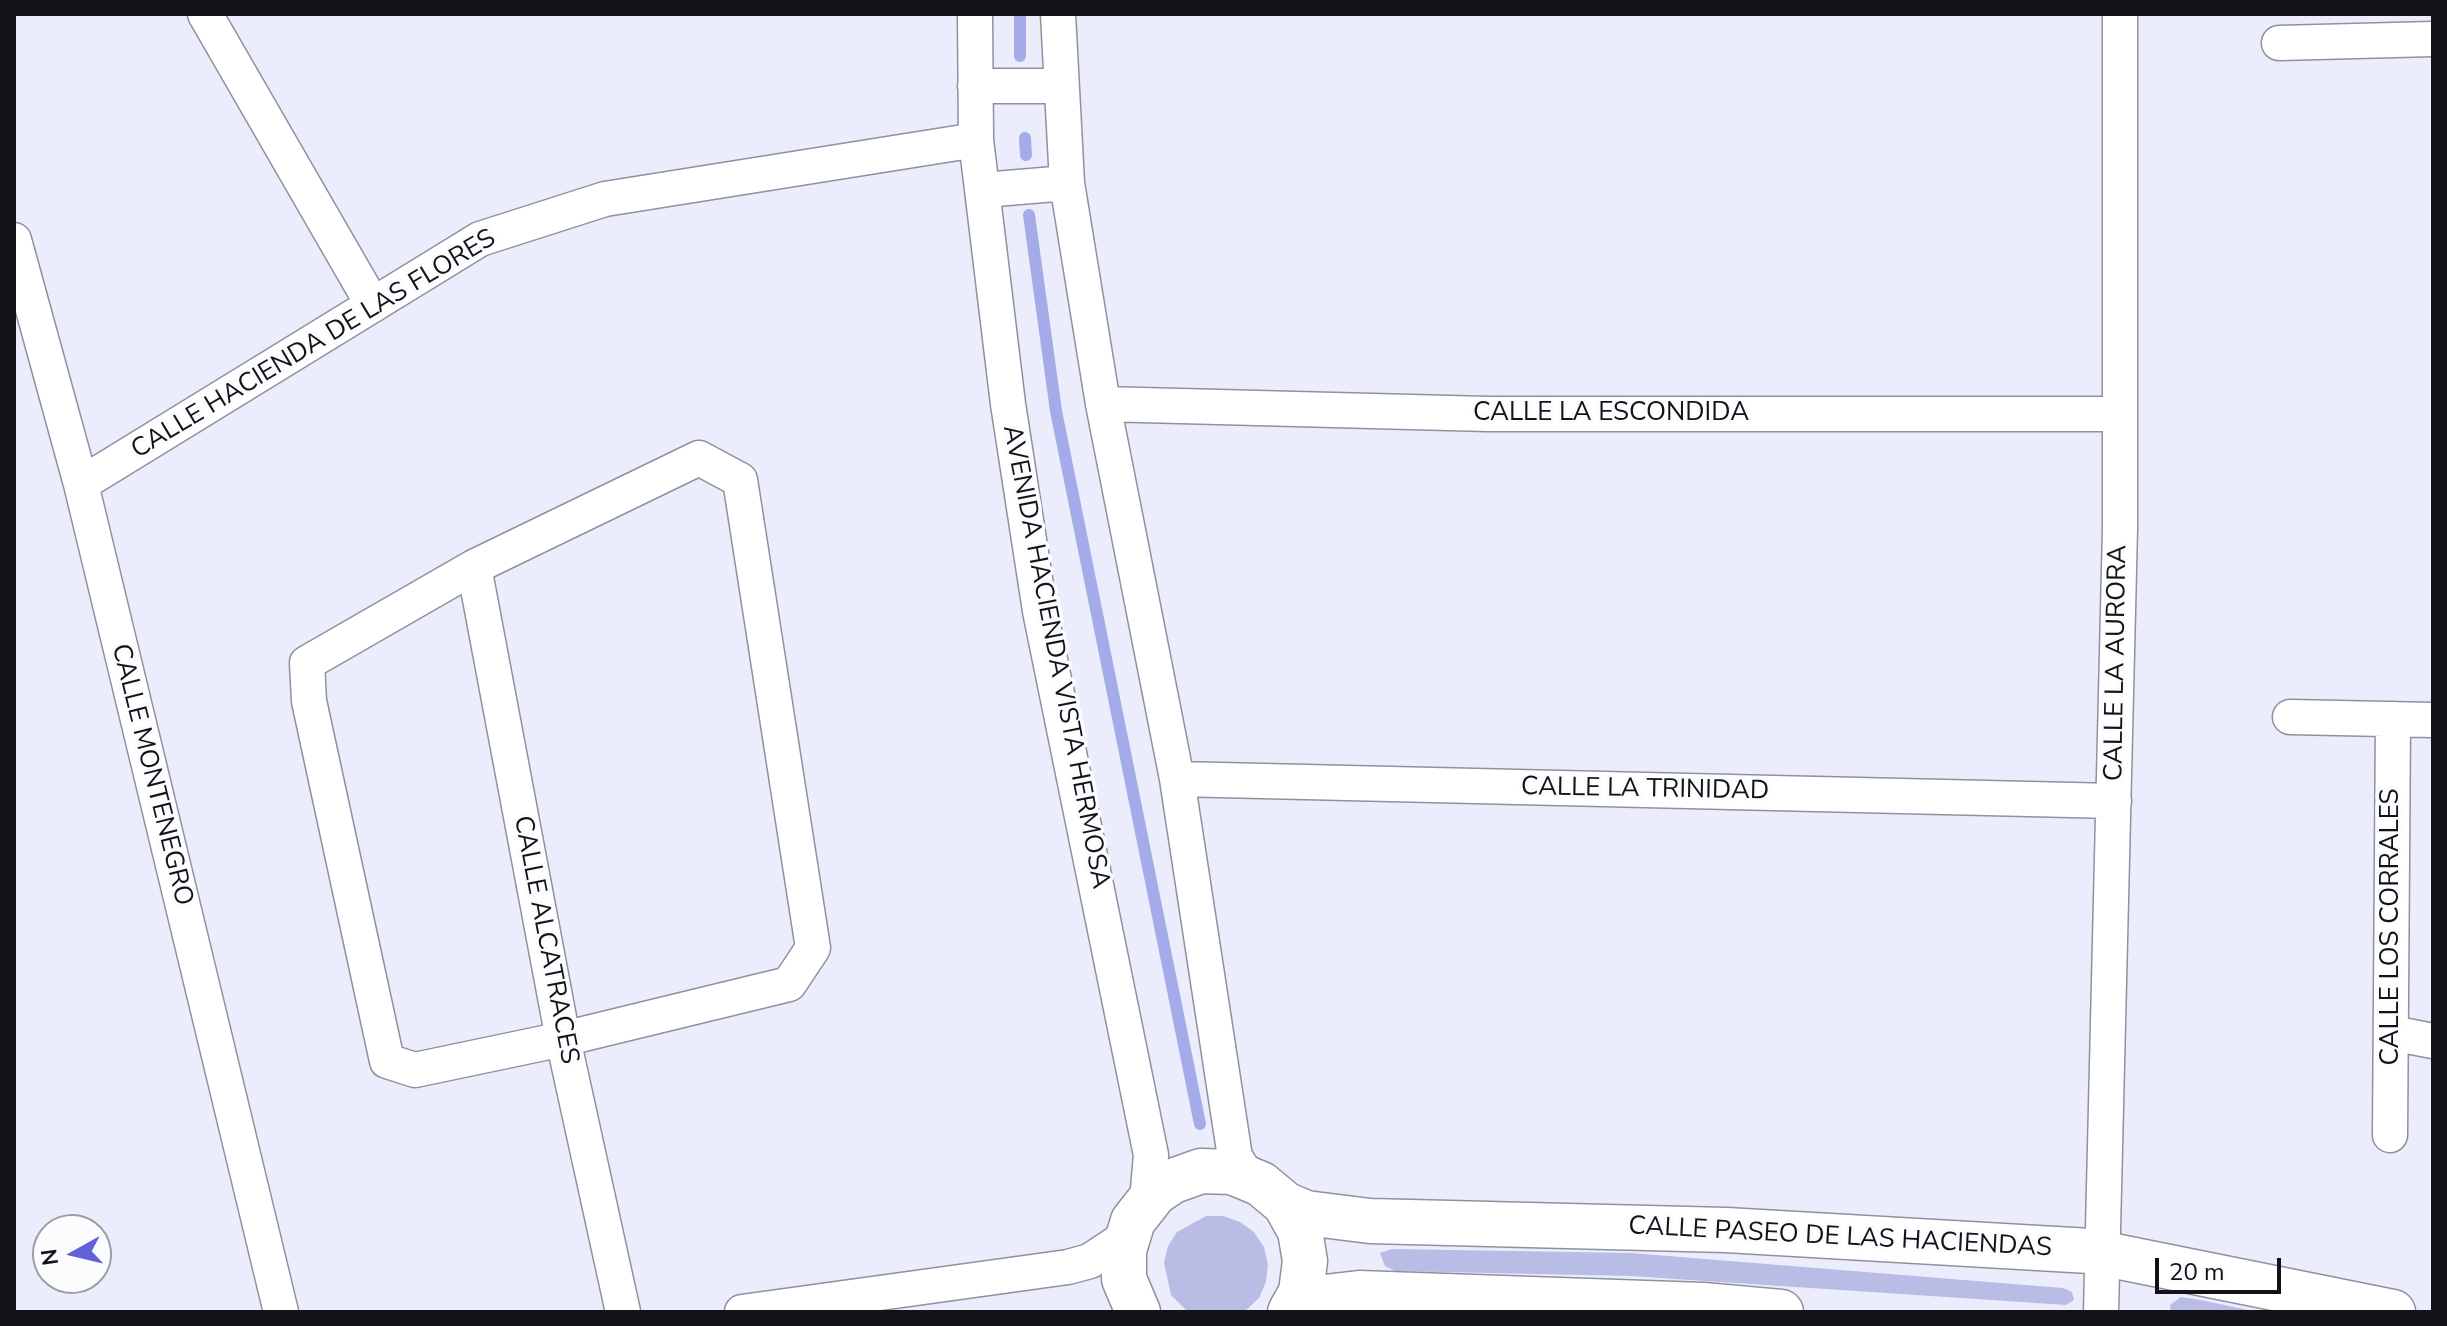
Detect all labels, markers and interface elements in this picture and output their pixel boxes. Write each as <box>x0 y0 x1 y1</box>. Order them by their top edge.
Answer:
street label: CALLE HACIENDA DE LAS FLORES <box>126 224 502 466</box>
street label: CALLE LA ESCONDIDA <box>1473 398 1749 430</box>
street label: AVENIDA HACIENDA VISTA HERMOSA <box>995 423 1115 891</box>
street label: CALLE LA AURORA <box>2099 545 2135 781</box>
street label: CALLE MONTENEGRO <box>103 641 199 909</box>
street label: CALLE LA TRINIDAD <box>1521 772 1769 808</box>
street label: CALLE LOS CORRALES <box>2376 788 2408 1066</box>
street label: CALLE ALCATRACES <box>506 813 584 1067</box>
street label: CALLE PASEO DE LAS HACIENDAS <box>1627 1211 2053 1265</box>
north arrow <box>32 1214 112 1294</box>
scale bar <box>2159 1242 2285 1292</box>
text: N <box>34 1247 66 1267</box>
text: 20 m <box>2169 1256 2225 1288</box>

